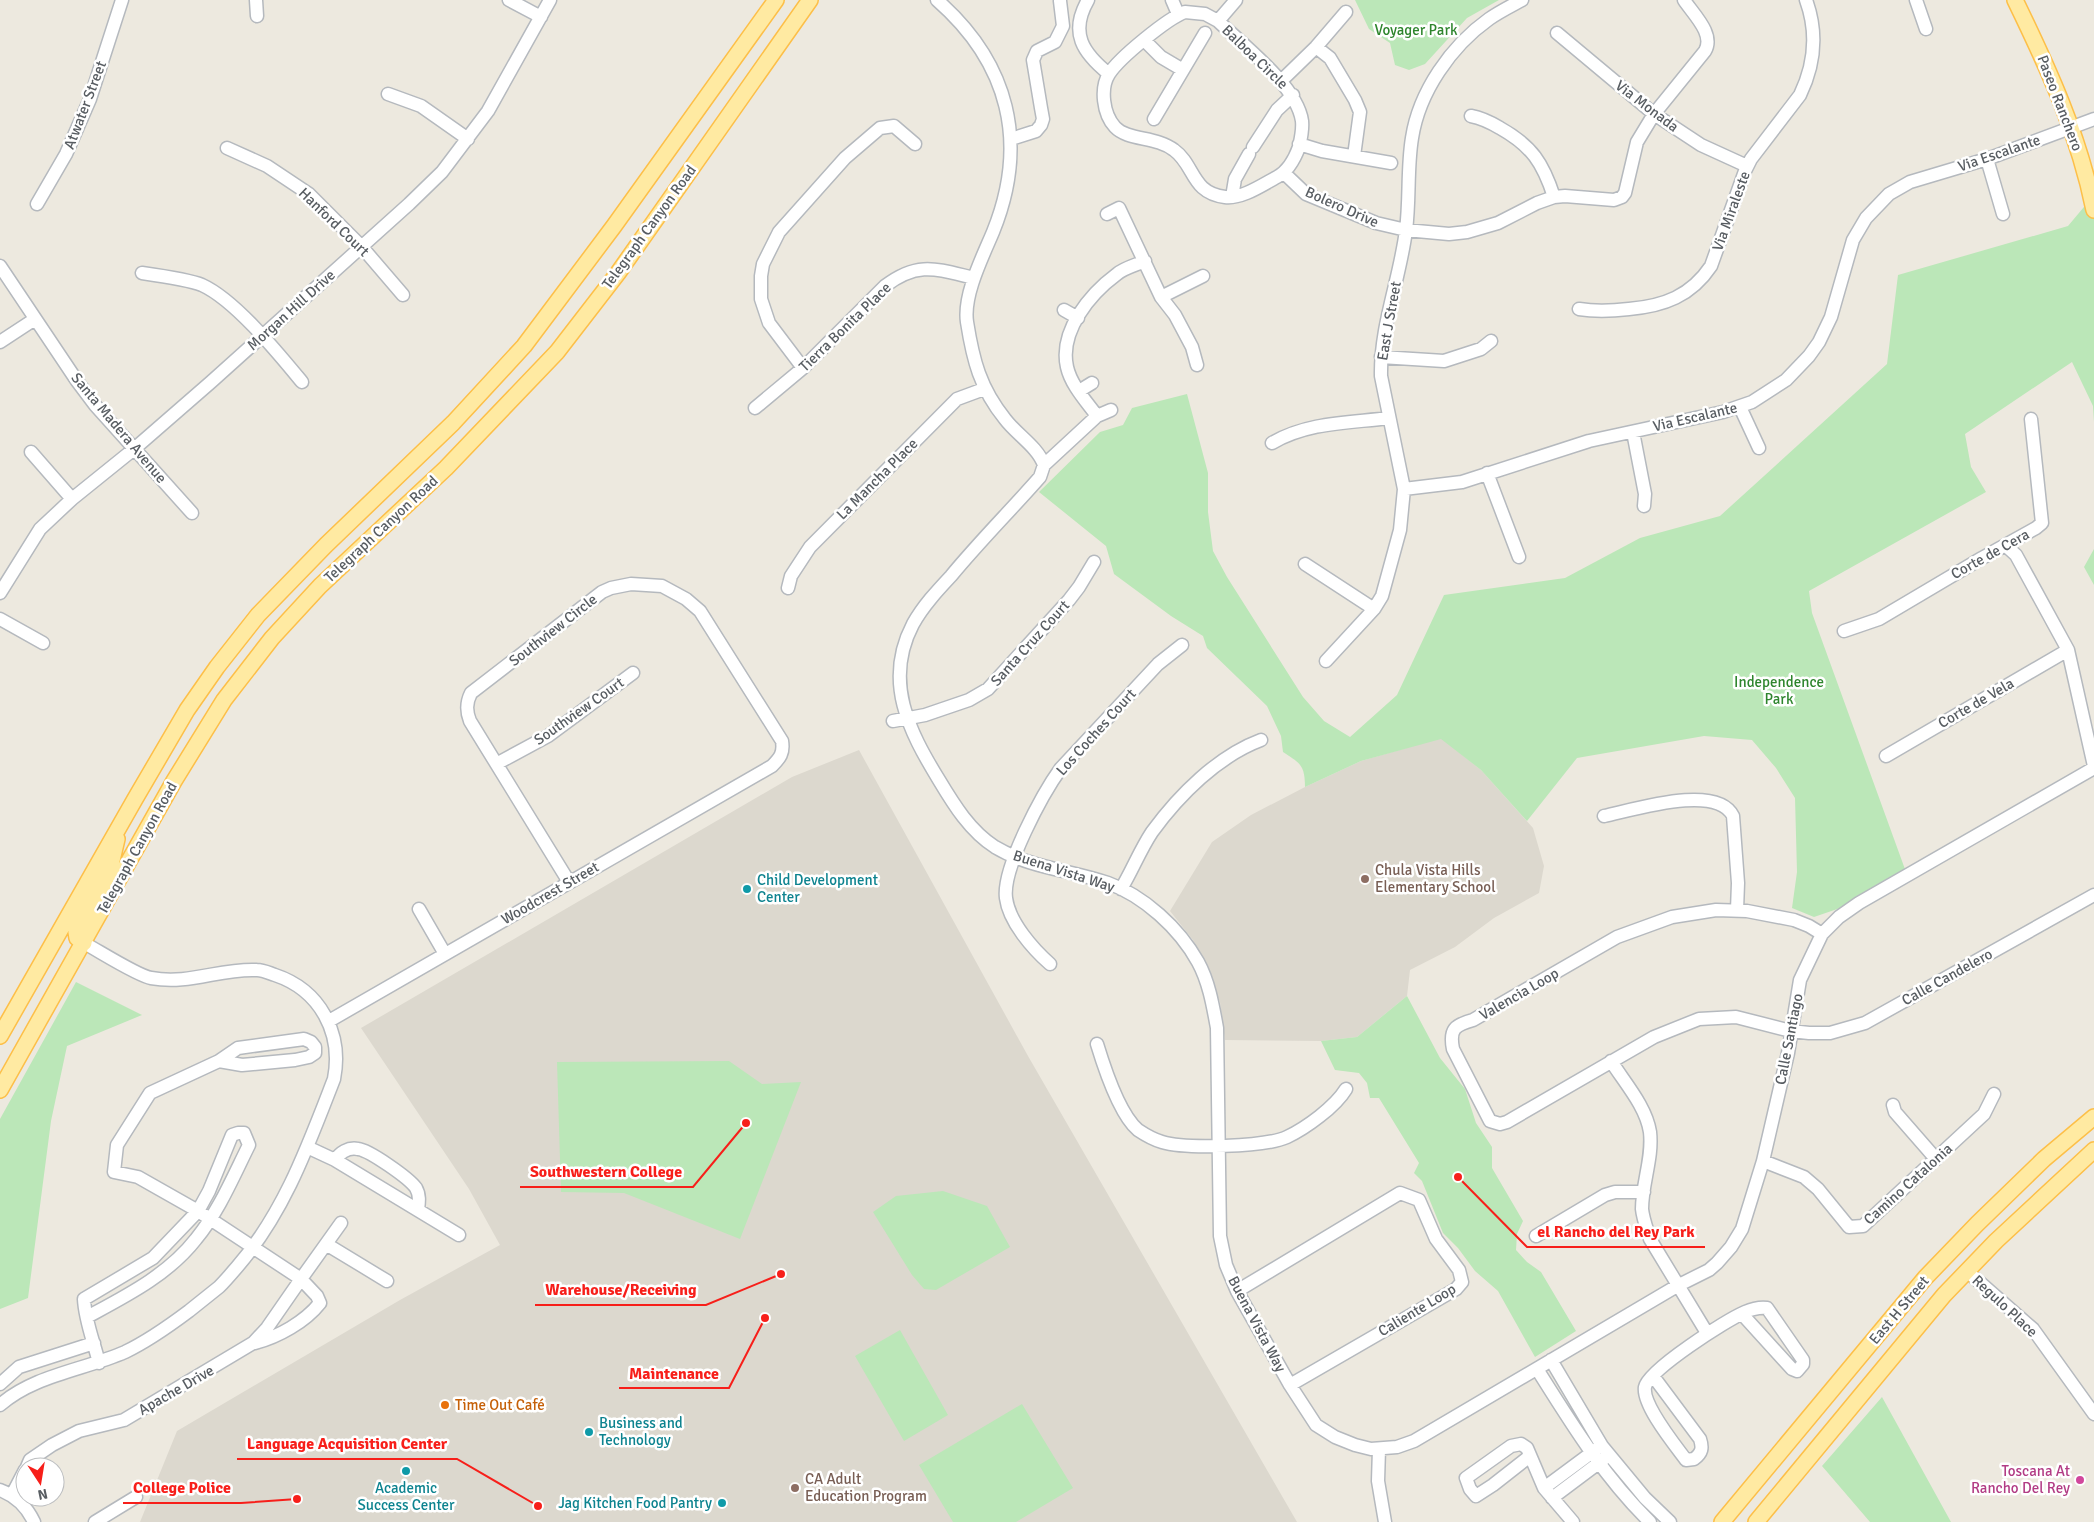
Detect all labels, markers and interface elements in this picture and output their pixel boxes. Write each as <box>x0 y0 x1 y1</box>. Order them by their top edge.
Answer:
street label: Balboa Circle <box>1218 21 1292 93</box>
park label: Voyager Park <box>1375 21 1458 39</box>
street label: Paseo Ranchero <box>2033 52 2087 154</box>
street label: Atwater Street <box>60 58 110 152</box>
street label: Via Monada <box>1612 76 1682 136</box>
street label: Via Escalante <box>1955 130 2043 176</box>
street label: Telegraph Canyon Road <box>598 162 700 292</box>
street label: Via Miraleste <box>1708 169 1754 253</box>
street label: Bolero Drive <box>1302 183 1382 231</box>
street label: Hanford Court <box>295 184 373 260</box>
street label: Morgan Hill Drive <box>243 266 339 354</box>
street label: Tierra Bonita Place <box>795 279 895 375</box>
street label: East J Street <box>1373 280 1405 362</box>
street label: Santa Madera Avenue <box>68 369 170 487</box>
street label: Via Escalante <box>1651 399 1739 435</box>
street label: La Mancha Place <box>833 435 921 523</box>
street label: Telegraph Canyon Road <box>321 472 441 586</box>
street label: Corte de Cera <box>1948 525 2032 583</box>
street label: Southview Circle <box>505 590 601 670</box>
street label: Santa Cruz Court <box>987 596 1073 690</box>
street label: Southview Court <box>531 673 627 749</box>
park label: Independence Park <box>1734 673 1824 708</box>
street label: Corte de Vela <box>1935 674 2017 732</box>
street label: Los Coches Court <box>1052 685 1140 779</box>
street label: Telegraph Canyon Road <box>93 779 181 917</box>
street label: Buena Vista Way <box>1011 846 1117 896</box>
street label: Woodcrest Street <box>498 858 602 928</box>
place label: Chula Vista Hills Elementary School <box>1375 861 1496 896</box>
place label: Child Development Center <box>757 871 878 906</box>
marker: Chula Vista Hills Elementary School <box>1359 873 1371 885</box>
marker: Child Development Center <box>741 883 753 895</box>
street label: Calle Candelero <box>1899 945 1996 1009</box>
street label: Valencia Loop <box>1476 964 1562 1024</box>
street label: Calle Santiago <box>1771 992 1807 1086</box>
street label: Camino Catalonia <box>1860 1139 1956 1229</box>
callout: Southwestern College <box>520 1156 693 1187</box>
text: Southwestern College <box>530 1162 682 1182</box>
callout: el Rancho del Rey Park <box>1527 1216 1705 1247</box>
text: el Rancho del Rey Park <box>1537 1222 1695 1242</box>
street label: Regulo Place <box>1969 1271 2041 1341</box>
street label: East H Street <box>1865 1272 1933 1348</box>
street label: Buena Vista Way <box>1224 1273 1290 1375</box>
callout: Warehouse/Receiving <box>535 1274 706 1305</box>
text: Warehouse/Receiving <box>545 1280 697 1300</box>
street label: Caliente Loop <box>1375 1280 1459 1340</box>
callout: Maintenance <box>619 1357 729 1388</box>
street label: Apache Drive <box>135 1361 217 1419</box>
text: Maintenance <box>629 1364 719 1384</box>
place label: Time Out Café <box>455 1396 545 1414</box>
marker: Time Out Café <box>439 1399 451 1411</box>
place label: Business and Technology <box>599 1414 683 1449</box>
marker: Business and Technology <box>583 1426 595 1438</box>
callout: Language Acquisition Center <box>237 1428 457 1459</box>
text: Language Acquisition Center <box>247 1434 448 1454</box>
north arrow <box>15 1457 65 1507</box>
place label: Toscana At Rancho Del Rey <box>1971 1462 2070 1497</box>
marker: Academic Success Center <box>400 1465 412 1477</box>
place label: CA Adult Education Program <box>805 1470 927 1505</box>
callout: College Police <box>123 1472 241 1503</box>
marker: Toscana At Rancho Del Rey <box>2074 1474 2086 1486</box>
text: College Police <box>133 1478 231 1498</box>
place label: Academic Success Center <box>357 1479 455 1514</box>
marker: CA Adult Education Program <box>789 1482 801 1494</box>
text: N <box>36 1485 49 1504</box>
place label: Jag Kitchen Food Pantry <box>558 1494 712 1512</box>
marker: Jag Kitchen Food Pantry <box>716 1497 728 1509</box>

